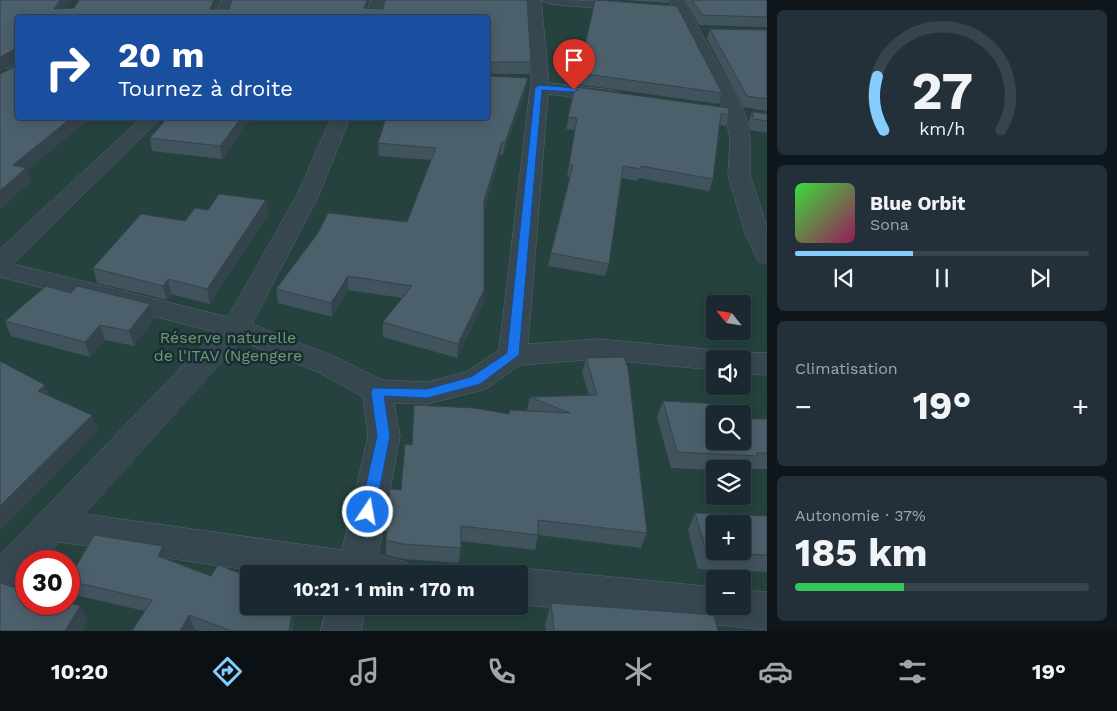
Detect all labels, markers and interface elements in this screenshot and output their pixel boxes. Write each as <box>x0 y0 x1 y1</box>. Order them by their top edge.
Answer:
text: 20 m <box>118 34 204 76</box>
icon: right <box>35 35 100 100</box>
pin <box>553 39 595 90</box>
icon: arrive <box>560 46 588 74</box>
text: 27 <box>911 61 973 122</box>
text: Tournez à droite <box>118 76 293 101</box>
text: km/h <box>919 118 965 139</box>
text: Blue Orbit <box>870 192 965 215</box>
text: Sona <box>870 215 909 234</box>
icon: previous <box>830 264 858 292</box>
icon: pause <box>928 264 956 292</box>
icon: next <box>1026 264 1054 292</box>
north arrow <box>706 295 751 340</box>
map controls <box>706 295 751 615</box>
park label: Réserve naturelle de l'ITAV (Ngengere <box>154 328 302 365</box>
button: sound <box>706 350 751 395</box>
text: Climatisation <box>795 359 898 378</box>
text: 19° <box>913 384 971 428</box>
text: − <box>795 390 812 423</box>
text: + <box>1072 390 1089 423</box>
button: search <box>706 405 751 450</box>
button: layers <box>706 460 751 505</box>
position arrow <box>341 485 393 537</box>
text: Autonomie · 37% <box>795 506 926 525</box>
button: + <box>706 515 751 560</box>
text: 185 km <box>795 531 928 575</box>
speed limit sign: 30 <box>15 550 80 615</box>
button: − <box>706 570 751 615</box>
text: 10:21 · 1 min · 170 m <box>293 578 475 601</box>
icon: directions <box>210 654 245 689</box>
icon: music <box>347 654 382 689</box>
icon: phone <box>484 654 519 689</box>
icon: climate <box>621 654 656 689</box>
icon: car <box>758 654 793 689</box>
icon: filters <box>895 654 930 689</box>
text: 10:20 <box>51 659 109 684</box>
text: 19° <box>1032 659 1066 684</box>

